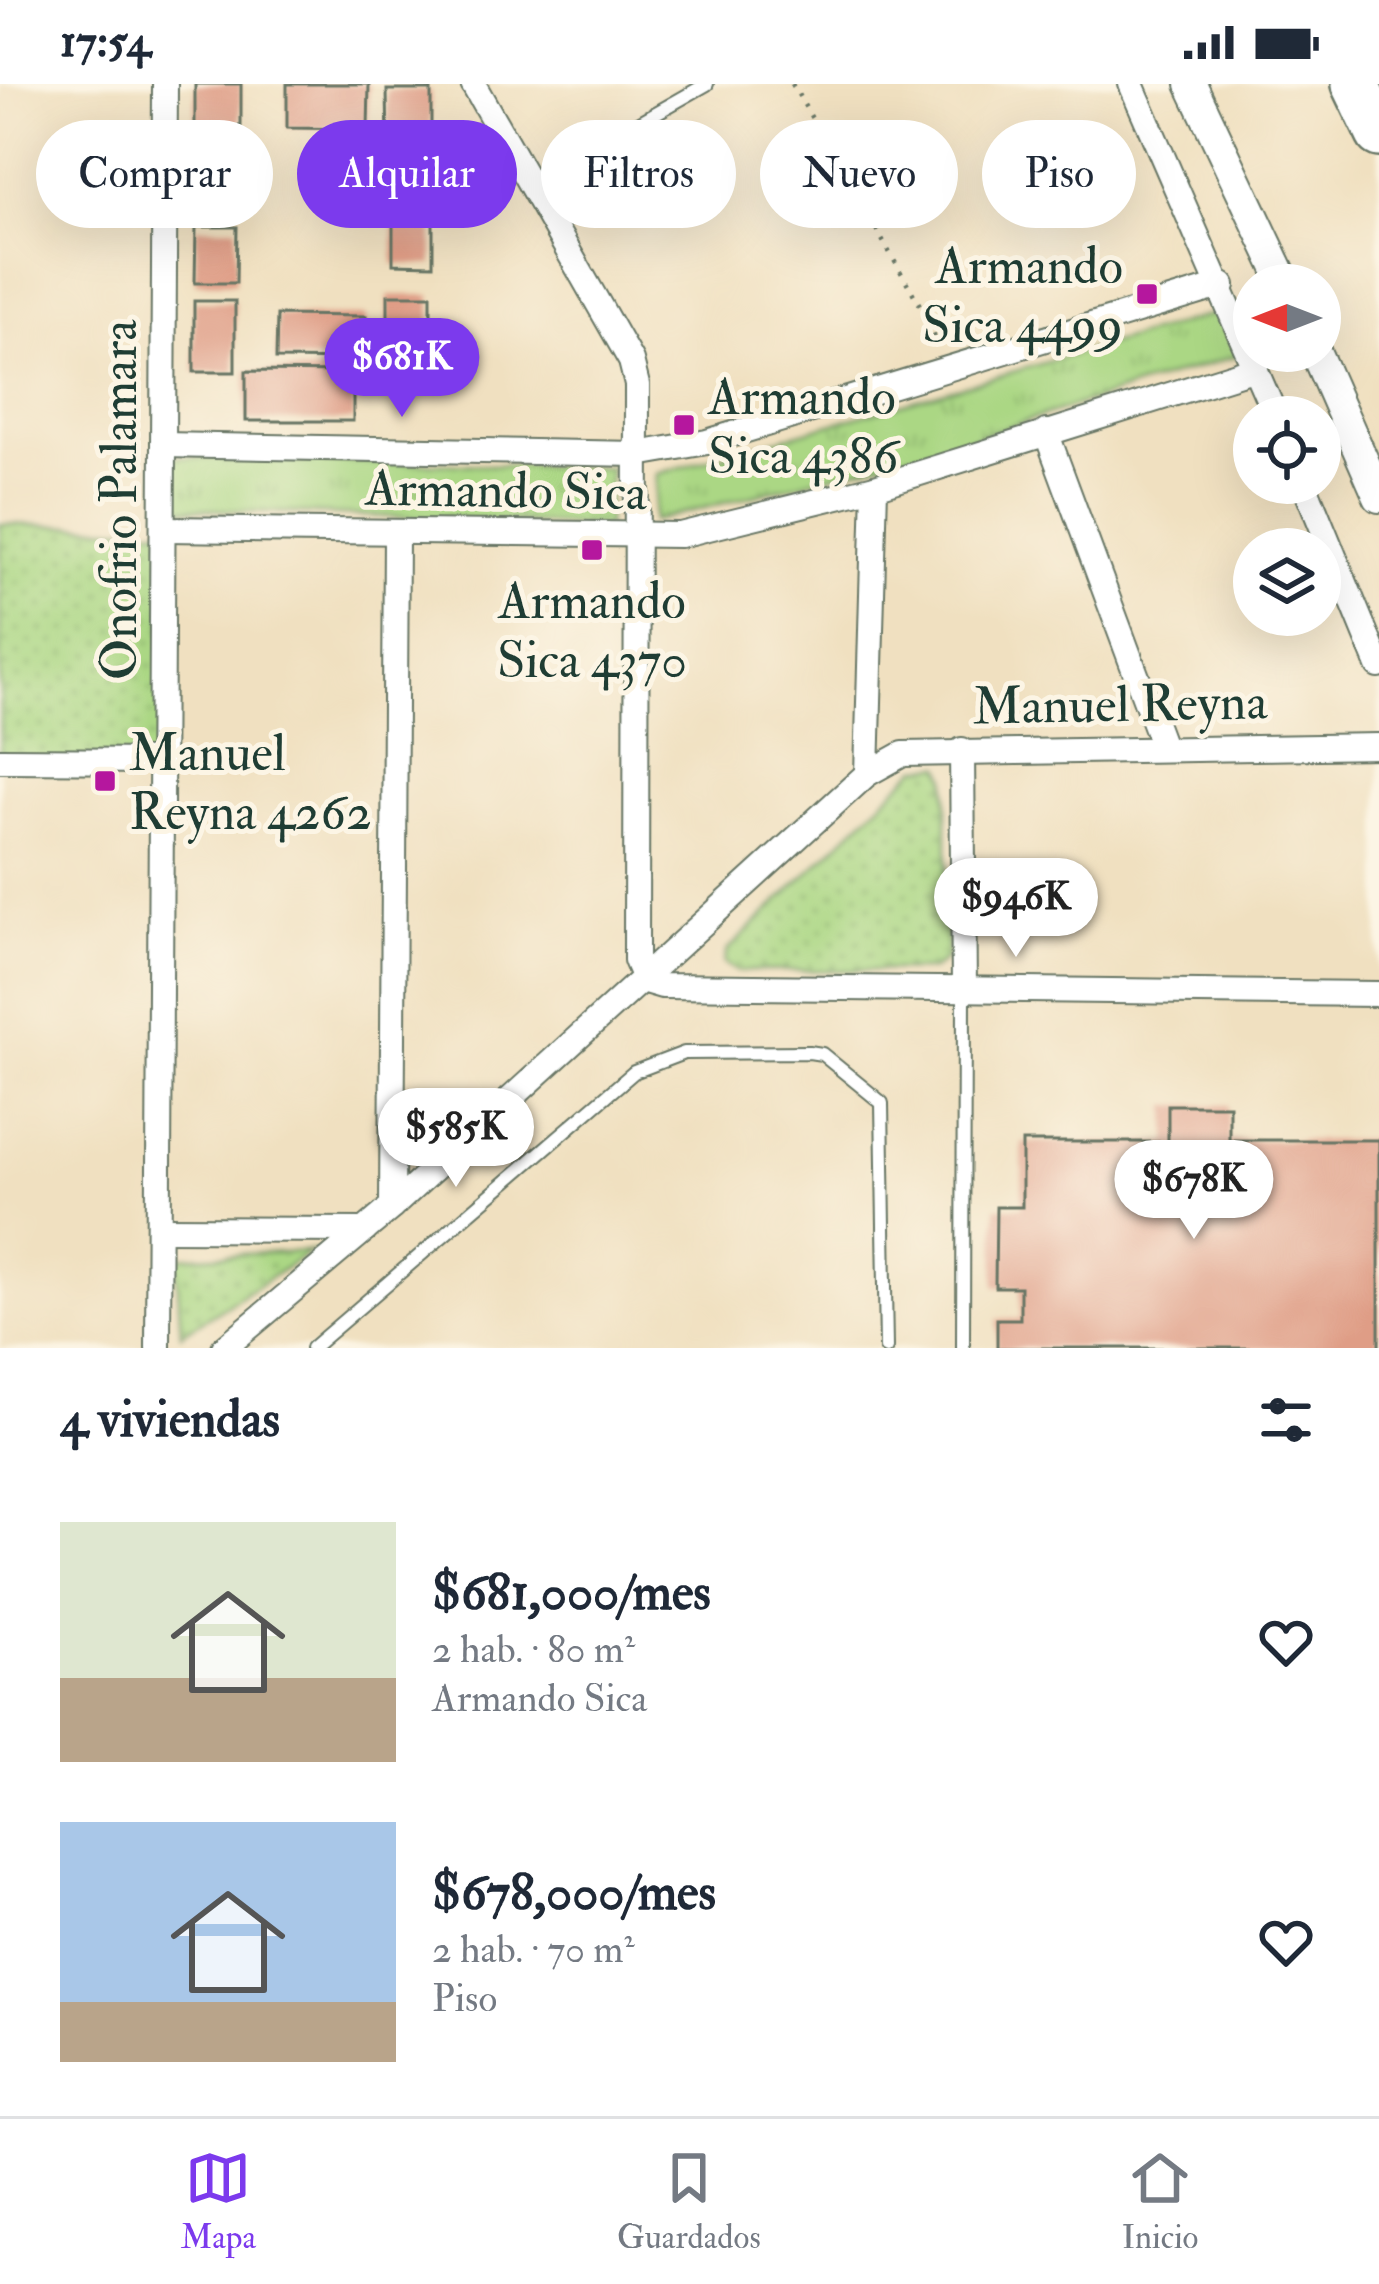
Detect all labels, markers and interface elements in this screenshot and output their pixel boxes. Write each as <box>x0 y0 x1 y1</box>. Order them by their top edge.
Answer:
text: 17:54 <box>60 14 151 70</box>
chip: Comprar <box>36 120 273 228</box>
chip: Alquilar <box>297 120 517 228</box>
chip: Filtros <box>541 120 736 228</box>
chip: Nuevo <box>760 120 958 228</box>
chip: Piso <box>982 120 1136 228</box>
place label: Armando Sica 4499 <box>922 235 1123 358</box>
north arrow <box>1233 264 1341 372</box>
map controls <box>1233 264 1341 636</box>
marker: Armando Sica 4499 <box>1134 281 1160 307</box>
pin: $681K <box>318 318 486 420</box>
street label: Onofrio Palamara <box>88 319 152 680</box>
text: $681K <box>351 332 453 381</box>
place label: Armando Sica 4386 <box>707 366 901 489</box>
button: locate <box>1233 396 1341 504</box>
marker: Armando Sica 4386 <box>671 412 697 438</box>
street label: Armando Sica <box>364 457 648 525</box>
button: layers <box>1233 528 1341 636</box>
marker: Armando Sica 4370 <box>579 537 605 563</box>
place label: Armando Sica 4370 <box>497 570 687 693</box>
street label: Manuel Reyna <box>972 670 1269 740</box>
place label: Manuel Reyna 4262 <box>129 722 372 845</box>
marker: Manuel Reyna 4262 <box>92 768 118 794</box>
pin: $946K <box>932 858 1100 960</box>
text: $946K <box>961 872 1071 921</box>
pin: $585K <box>372 1088 540 1190</box>
text: $585K <box>405 1102 507 1151</box>
pin: $678K <box>1110 1140 1278 1242</box>
text: $678K <box>1141 1154 1247 1203</box>
icon: filters <box>1253 1387 1319 1453</box>
text: 4 viviendas <box>60 1388 280 1452</box>
text: $681,000/mes <box>432 1561 711 1625</box>
icon: home <box>156 1570 300 1714</box>
icon: heart <box>1253 1609 1319 1675</box>
text: 2 hab. · 80 m² <box>432 1625 635 1674</box>
text: Armando Sica <box>432 1674 647 1723</box>
text: $678,000/mes <box>432 1861 716 1925</box>
icon: home <box>156 1870 300 2014</box>
icon: heart <box>1253 1909 1319 1975</box>
text: 2 hab. · 70 m² <box>432 1925 634 1974</box>
text: Piso <box>432 1974 497 2023</box>
tab: Mapa <box>180 2145 256 2258</box>
tab: Guardados <box>617 2145 761 2258</box>
tab: Inicio <box>1122 2145 1199 2258</box>

